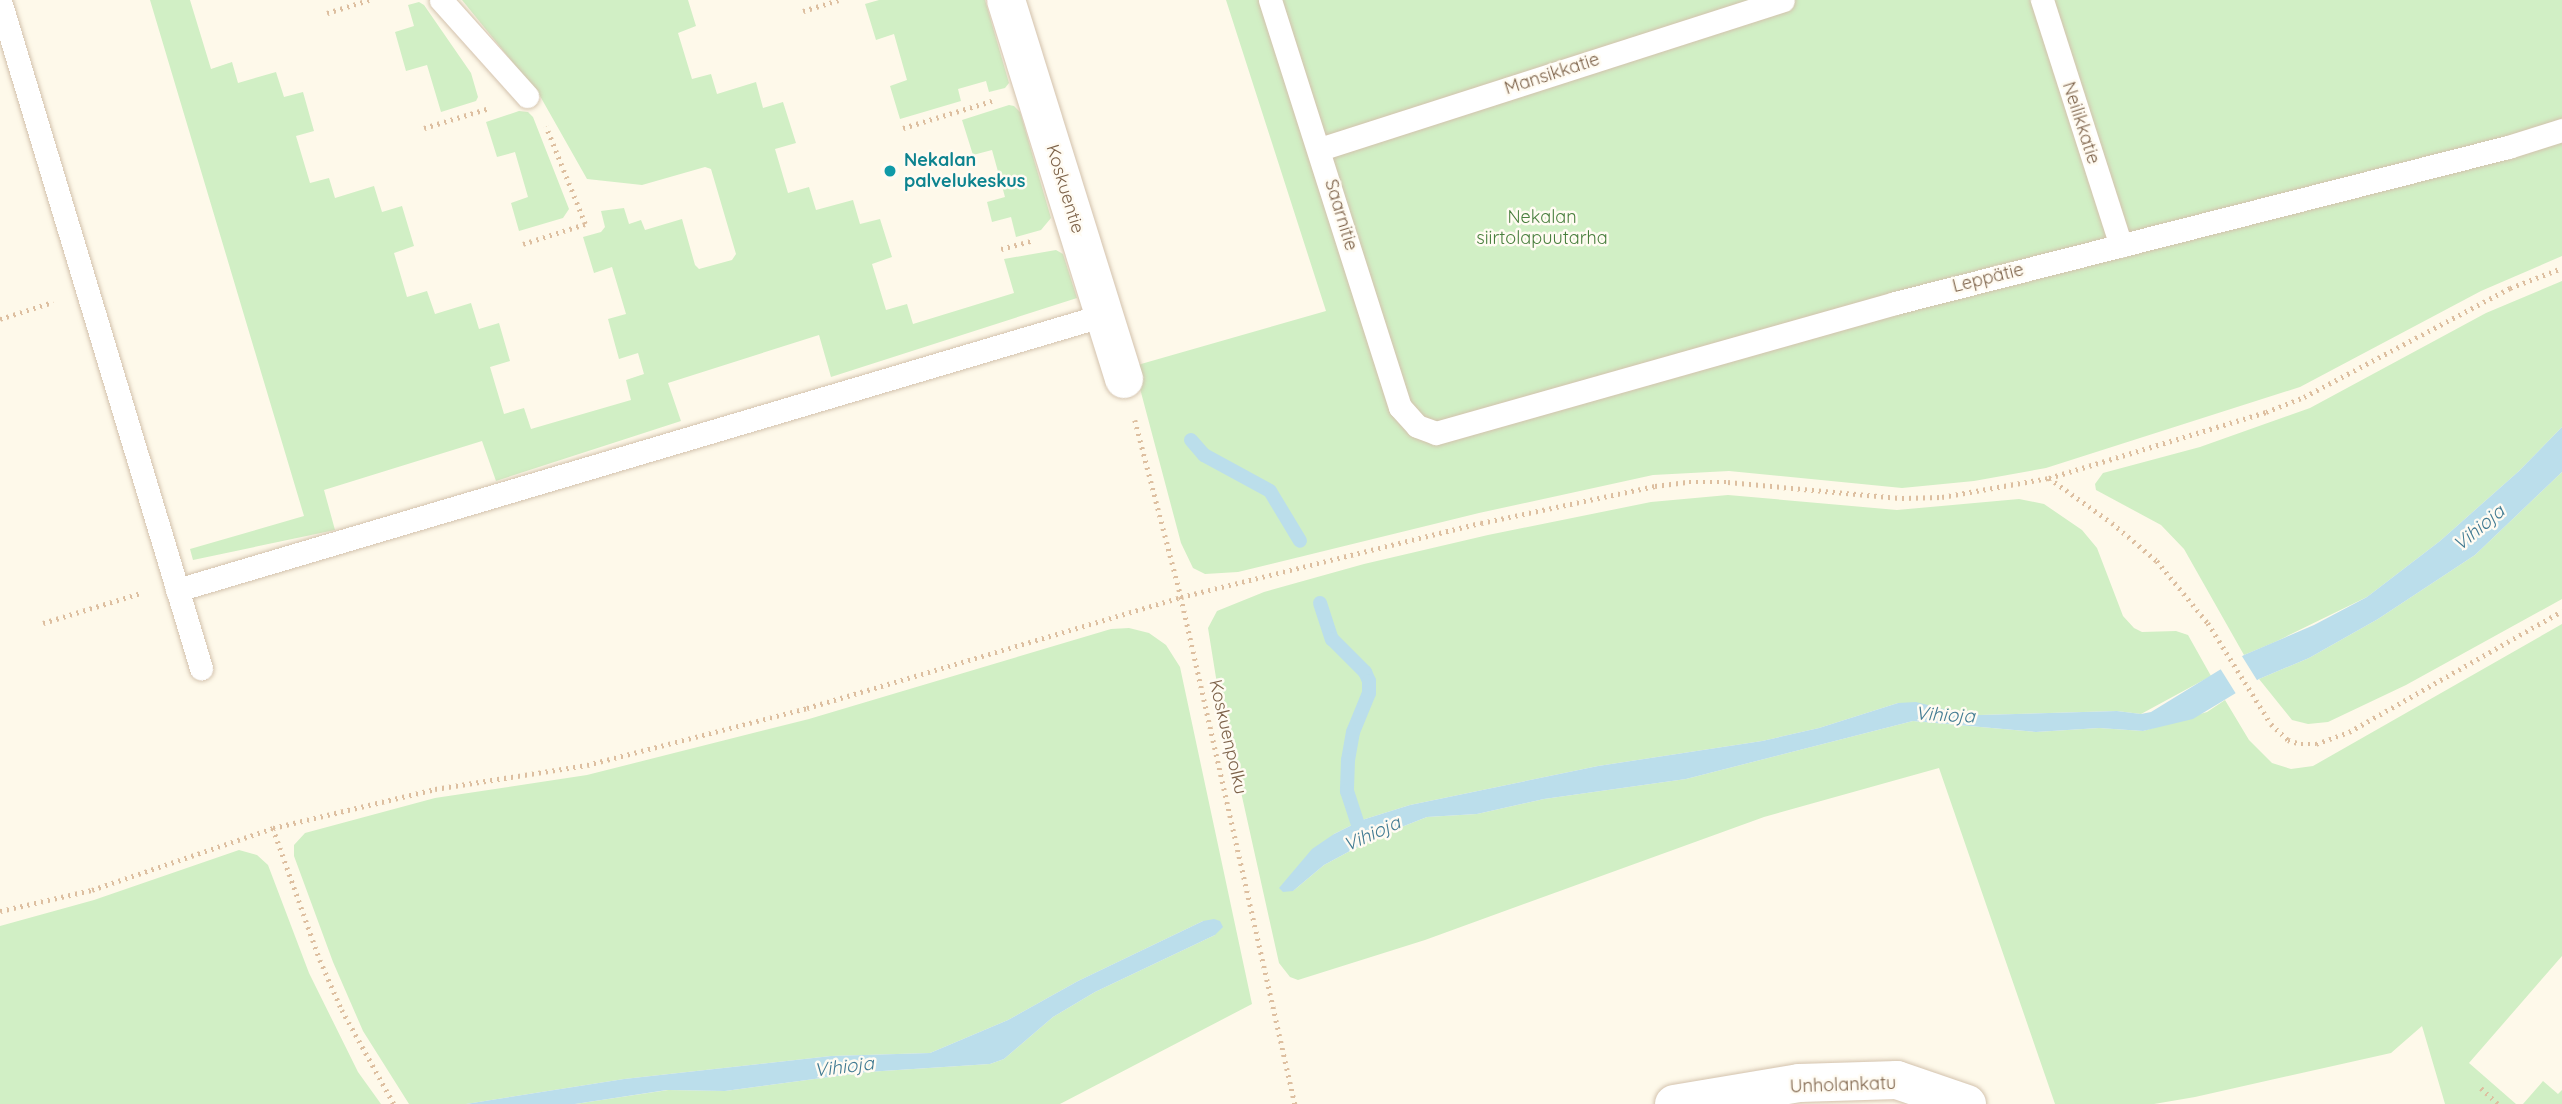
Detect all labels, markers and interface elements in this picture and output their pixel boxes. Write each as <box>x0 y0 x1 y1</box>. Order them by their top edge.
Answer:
street label: Mansikkatie <box>1502 48 1602 100</box>
street label: Neilikkatie <box>2058 79 2104 167</box>
street label: Koskuentie <box>1041 142 1089 236</box>
place label: Nekalan palvelukeskus <box>904 150 1026 192</box>
marker: Nekalan palvelukeskus <box>882 163 898 179</box>
street label: Saarnitie <box>1320 177 1362 253</box>
park label: Nekalan siirtolapuutarha <box>1476 207 1608 249</box>
street label: Leppätie <box>1950 259 2026 297</box>
water label: Vihioja <box>2449 500 2509 556</box>
street label: Koskuenpolku <box>1204 677 1252 797</box>
water label: Vihioja <box>1915 702 1975 728</box>
water label: Vihioja <box>1340 811 1404 857</box>
water label: Vihioja <box>813 1052 875 1082</box>
street label: Unholankatu <box>1789 1072 1897 1098</box>

